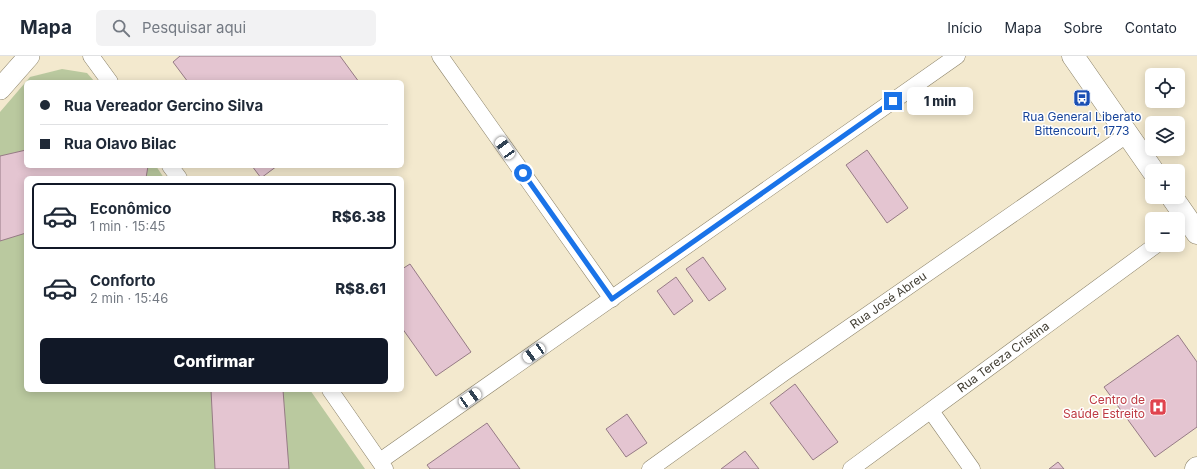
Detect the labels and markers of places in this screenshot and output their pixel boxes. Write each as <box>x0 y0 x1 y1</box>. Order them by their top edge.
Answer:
bus stop icon: Rua General Liberato Bittencourt, 1773 <box>1072 88 1092 108</box>
place label: Rua General Liberato Bittencourt, 1773 <box>1023 109 1141 138</box>
place label: Centro de Saúde Estreito <box>1063 392 1145 421</box>
hospital icon: Centro de Saúde Estreito <box>1148 397 1168 417</box>

